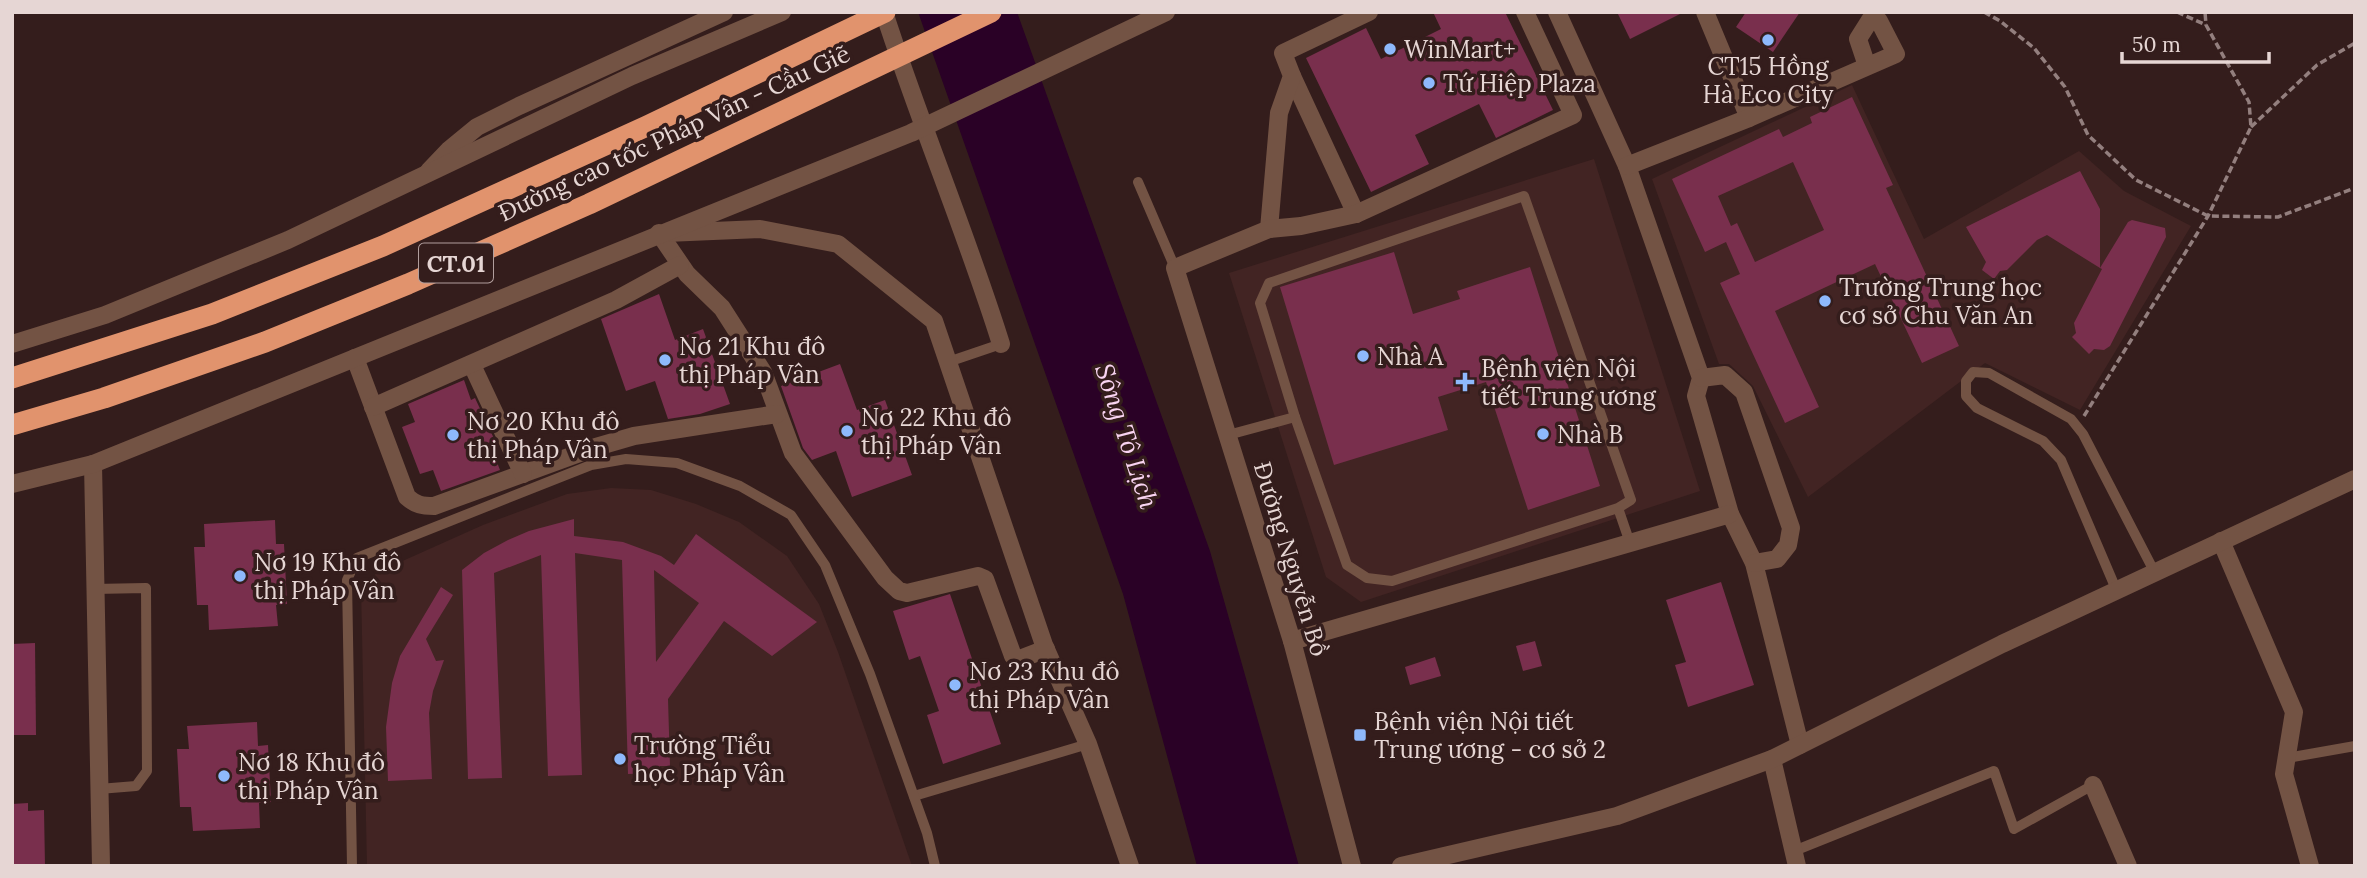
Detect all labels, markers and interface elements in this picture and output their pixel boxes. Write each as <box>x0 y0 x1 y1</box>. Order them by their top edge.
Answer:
scale bar <box>2122 21 2269 65</box>
text: 50 m <box>2132 31 2181 58</box>
marker: CT15 Hồng Hà Eco City <box>1760 32 1776 48</box>
place label: WinMart+ <box>1404 34 1516 65</box>
street label: Đường cao tốc Pháp Vân - Cầu Giẽ <box>493 38 855 228</box>
marker: WinMart+ <box>1382 41 1398 57</box>
place label: CT15 Hồng Hà Eco City <box>1702 51 1834 110</box>
place label: Tứ Hiệp Plaza <box>1443 68 1596 99</box>
marker: Tứ Hiệp Plaza <box>1421 75 1437 91</box>
road number: CT.01 <box>419 244 493 282</box>
place label: Trường Trung học cơ sở Chu Văn An <box>1839 272 2042 331</box>
marker: Trường Trung học cơ sở Chu Văn An <box>1817 293 1833 309</box>
place label: Nơ 21 Khu đô thị Pháp Vân <box>679 331 825 390</box>
place label: Nhà A <box>1377 341 1444 372</box>
marker: Nhà A <box>1355 348 1371 364</box>
marker: Nơ 21 Khu đô thị Pháp Vân <box>657 352 673 368</box>
place label: Bệnh viện Nội tiết Trung ương <box>1481 353 1656 412</box>
water label: Sông Tô Lịch <box>1088 359 1166 513</box>
marker: Bệnh viện Nội tiết Trung ương <box>1455 372 1475 392</box>
place label: Nơ 22 Khu đô thị Pháp Vân <box>861 402 1012 461</box>
place label: Nơ 20 Khu đô thị Pháp Vân <box>467 406 620 465</box>
place label: Nhà B <box>1557 419 1623 450</box>
marker: Nơ 22 Khu đô thị Pháp Vân <box>839 423 855 439</box>
marker: Nhà B <box>1535 426 1551 442</box>
marker: Nơ 20 Khu đô thị Pháp Vân <box>445 427 461 443</box>
street label: Đường Nguyễn Bồ <box>1247 458 1335 660</box>
place label: Nơ 19 Khu đô thị Pháp Vân <box>254 547 401 606</box>
marker: Nơ 19 Khu đô thị Pháp Vân <box>232 568 248 584</box>
place label: Nơ 23 Khu đô thị Pháp Vân <box>969 656 1120 715</box>
marker: Nơ 23 Khu đô thị Pháp Vân <box>947 677 963 693</box>
place label: Bệnh viện Nội tiết Trung ương - cơ sở 2 <box>1374 706 1606 765</box>
marker: Bệnh viện Nội tiết Trung ương - cơ sở 2 <box>1352 727 1368 743</box>
place label: Trường Tiểu học Pháp Vân <box>634 730 785 789</box>
place label: Nơ 18 Khu đô thị Pháp Vân <box>238 747 385 806</box>
marker: Trường Tiểu học Pháp Vân <box>612 751 628 767</box>
marker: Nơ 18 Khu đô thị Pháp Vân <box>216 768 232 784</box>

